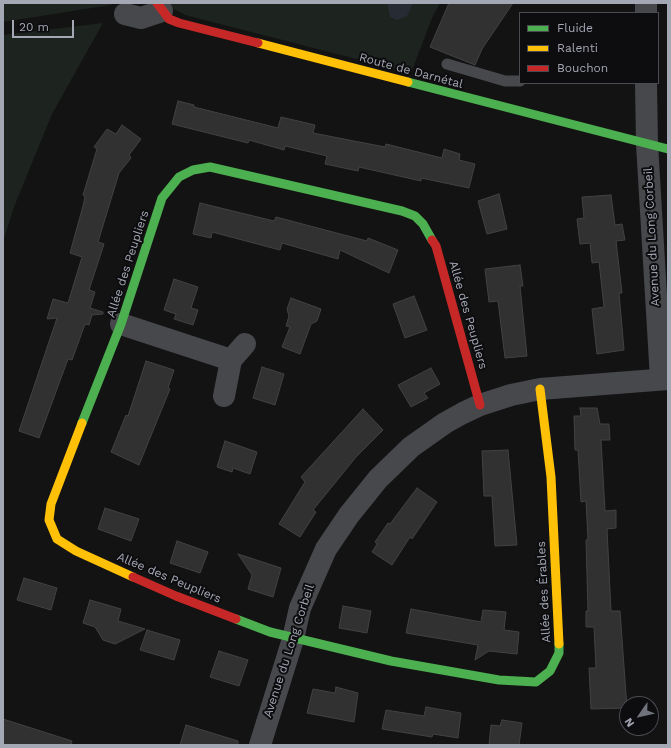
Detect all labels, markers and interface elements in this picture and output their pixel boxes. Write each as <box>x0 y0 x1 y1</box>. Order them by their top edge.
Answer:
scale bar <box>14 12 76 38</box>
legend <box>519 12 659 84</box>
text: 20 m <box>19 20 49 34</box>
text: Fluide <box>557 21 593 35</box>
text: Ralenti <box>557 41 598 55</box>
street label: Route de Darnétal <box>357 50 465 92</box>
text: Bouchon <box>557 61 608 75</box>
street label: Avenue du Long Corbeil <box>641 167 663 307</box>
street label: Allée des Peupliers <box>104 209 152 319</box>
street label: Allée des Peupliers <box>446 259 490 371</box>
street label: Allée des Érables <box>534 541 554 643</box>
street label: Allée des Peupliers <box>115 550 223 606</box>
street label: Avenue du Long Corbeil <box>261 583 317 719</box>
north arrow <box>619 696 659 736</box>
text: N <box>622 715 637 729</box>

